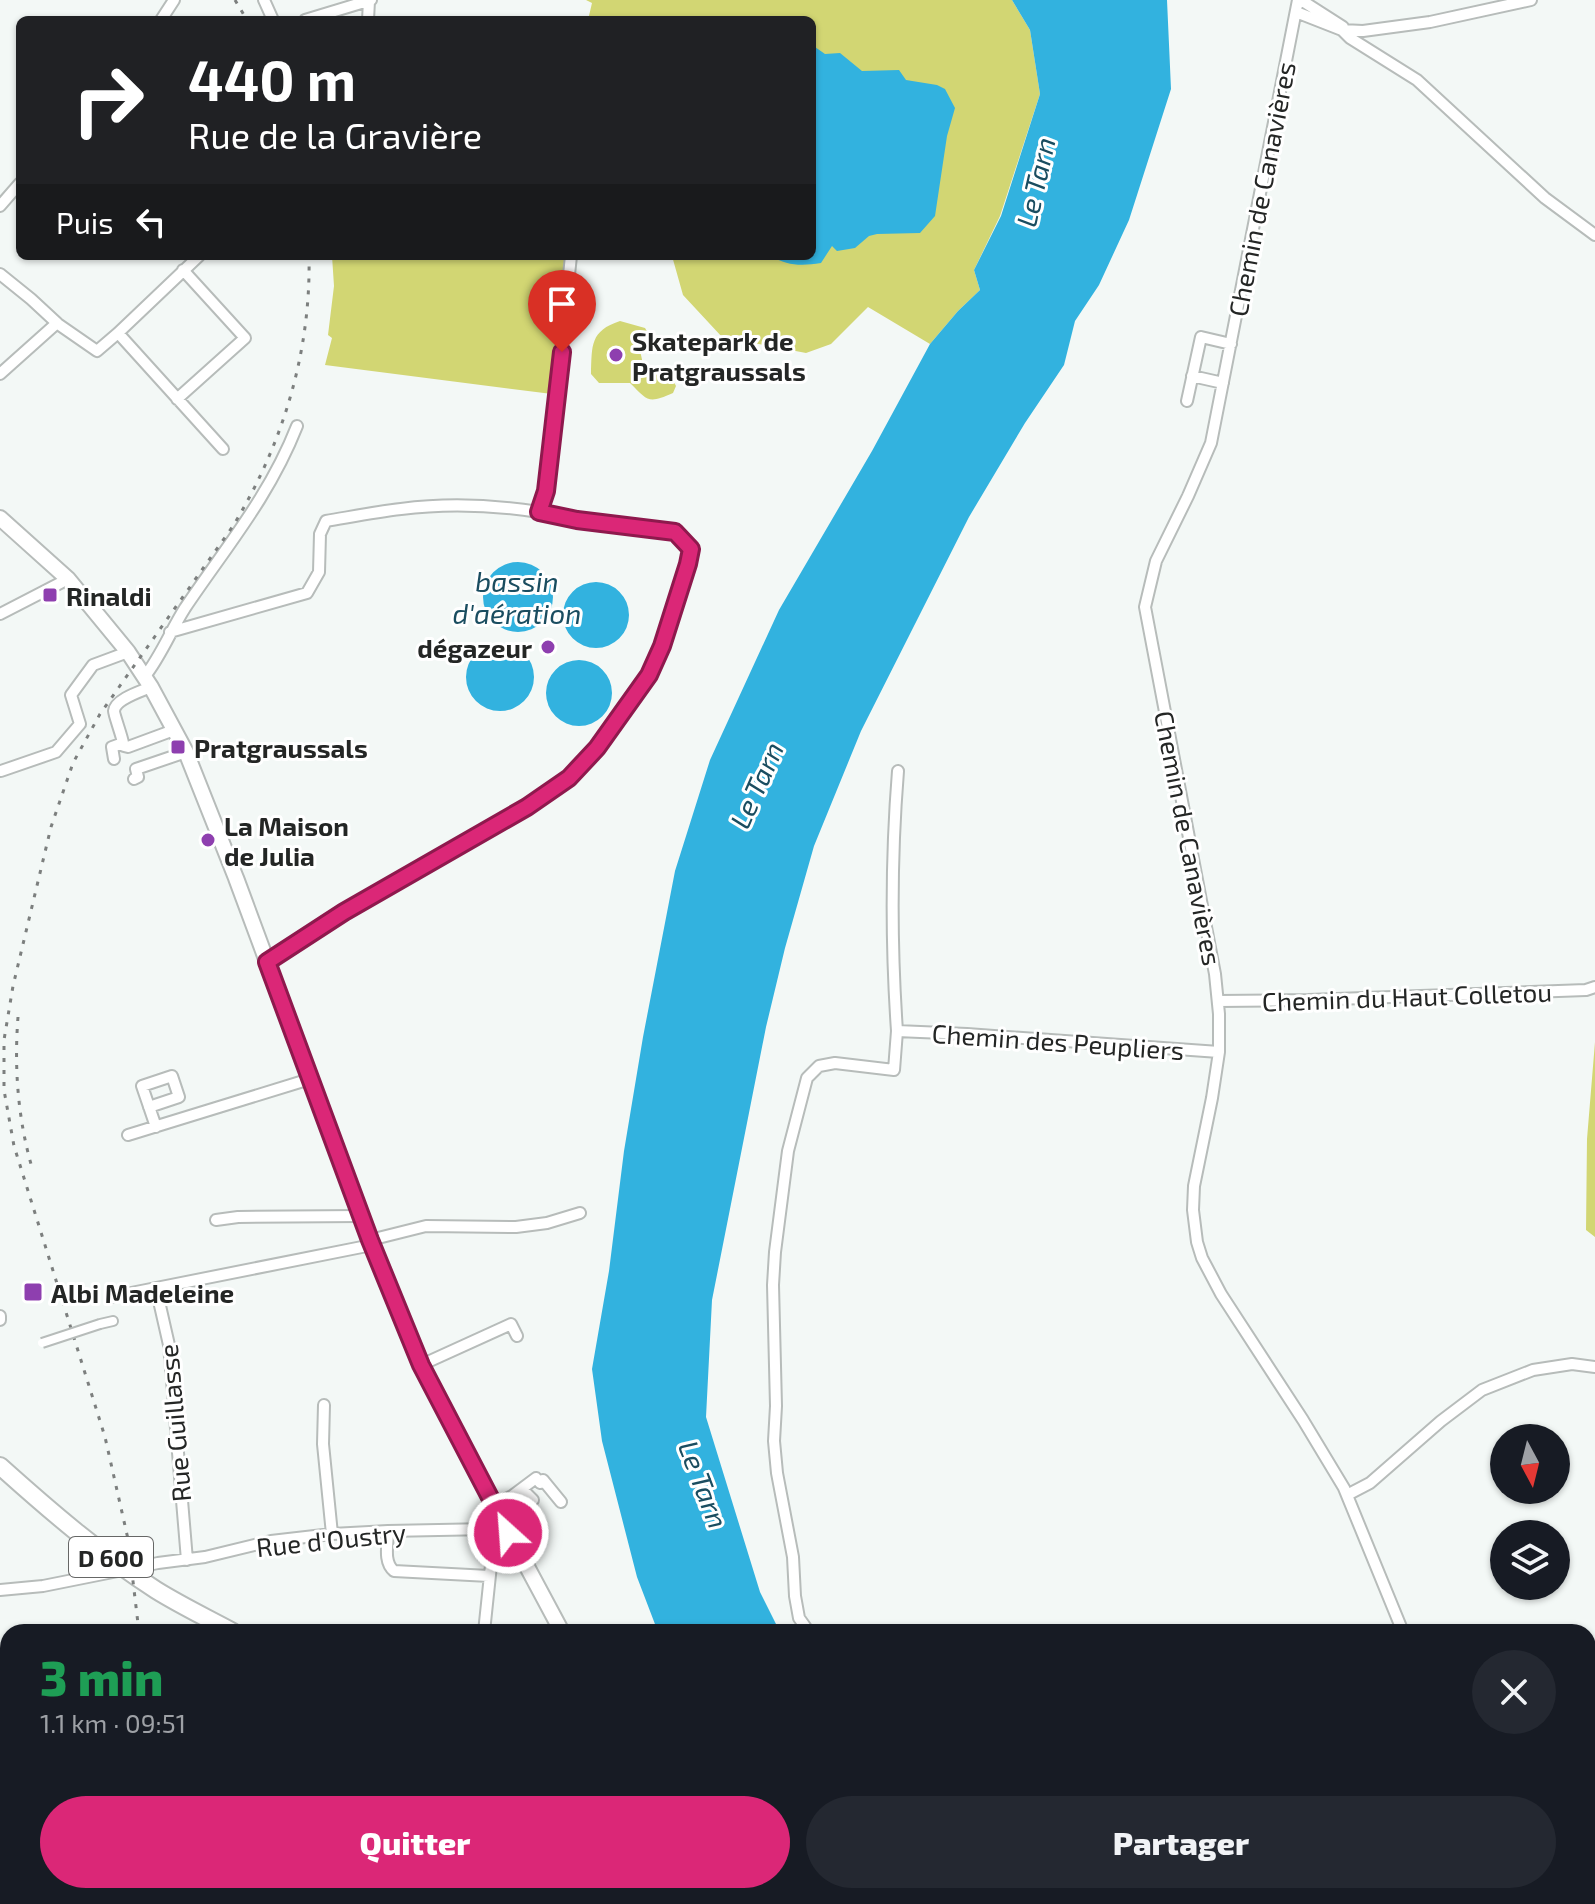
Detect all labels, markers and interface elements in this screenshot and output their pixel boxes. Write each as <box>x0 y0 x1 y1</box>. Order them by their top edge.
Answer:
text: 440 m <box>188 45 356 112</box>
icon: right <box>56 48 160 152</box>
street label: Chemin de Canavières <box>1221 59 1301 319</box>
text: Rue de la Gravière <box>188 113 482 156</box>
water label: Le Tarn <box>1008 134 1062 230</box>
icon: left <box>129 200 173 244</box>
text: Puis <box>56 204 113 240</box>
pin <box>528 270 596 352</box>
icon: arrive <box>540 282 584 326</box>
place label: Skatepark de Pratgraussals <box>632 325 806 386</box>
marker: Skatepark de Pratgraussals <box>607 346 625 364</box>
water label: bassin d'aération <box>453 564 581 630</box>
place label: Rinaldi <box>66 580 152 611</box>
marker: Rinaldi <box>41 586 59 604</box>
place label: dégazeur <box>417 632 532 663</box>
marker: dégazeur <box>539 638 557 656</box>
street label: Chemin de Canavières <box>1149 708 1229 968</box>
place label: Pratgraussals <box>194 732 368 763</box>
water label: Le Tarn <box>722 736 790 834</box>
marker: Pratgraussals <box>169 738 187 756</box>
place label: La Maison de Julia <box>224 810 349 871</box>
marker: La Maison de Julia <box>199 831 217 849</box>
street label: Chemin du Haut Colletou <box>1261 975 1553 1017</box>
street label: Chemin des Peupliers <box>931 1017 1185 1065</box>
place label: Albi Madeleine <box>51 1277 234 1308</box>
marker: Albi Madeleine <box>22 1281 44 1303</box>
street label: Rue Guillasse <box>152 1343 196 1503</box>
north arrow <box>1490 1424 1570 1504</box>
map controls <box>1490 1424 1570 1600</box>
water label: Le Tarn <box>672 1435 736 1533</box>
position arrow <box>466 1491 550 1575</box>
street label: Rue d'Oustry <box>255 1516 408 1562</box>
button: layers <box>1490 1520 1570 1600</box>
road number: D 600 <box>69 1537 153 1577</box>
text: 3 min <box>40 1648 163 1706</box>
button: close <box>1472 1650 1556 1734</box>
text: 1.1 km · 09:51 <box>40 1707 186 1738</box>
button: Quitter <box>40 1796 790 1888</box>
button: Partager <box>806 1796 1556 1888</box>

